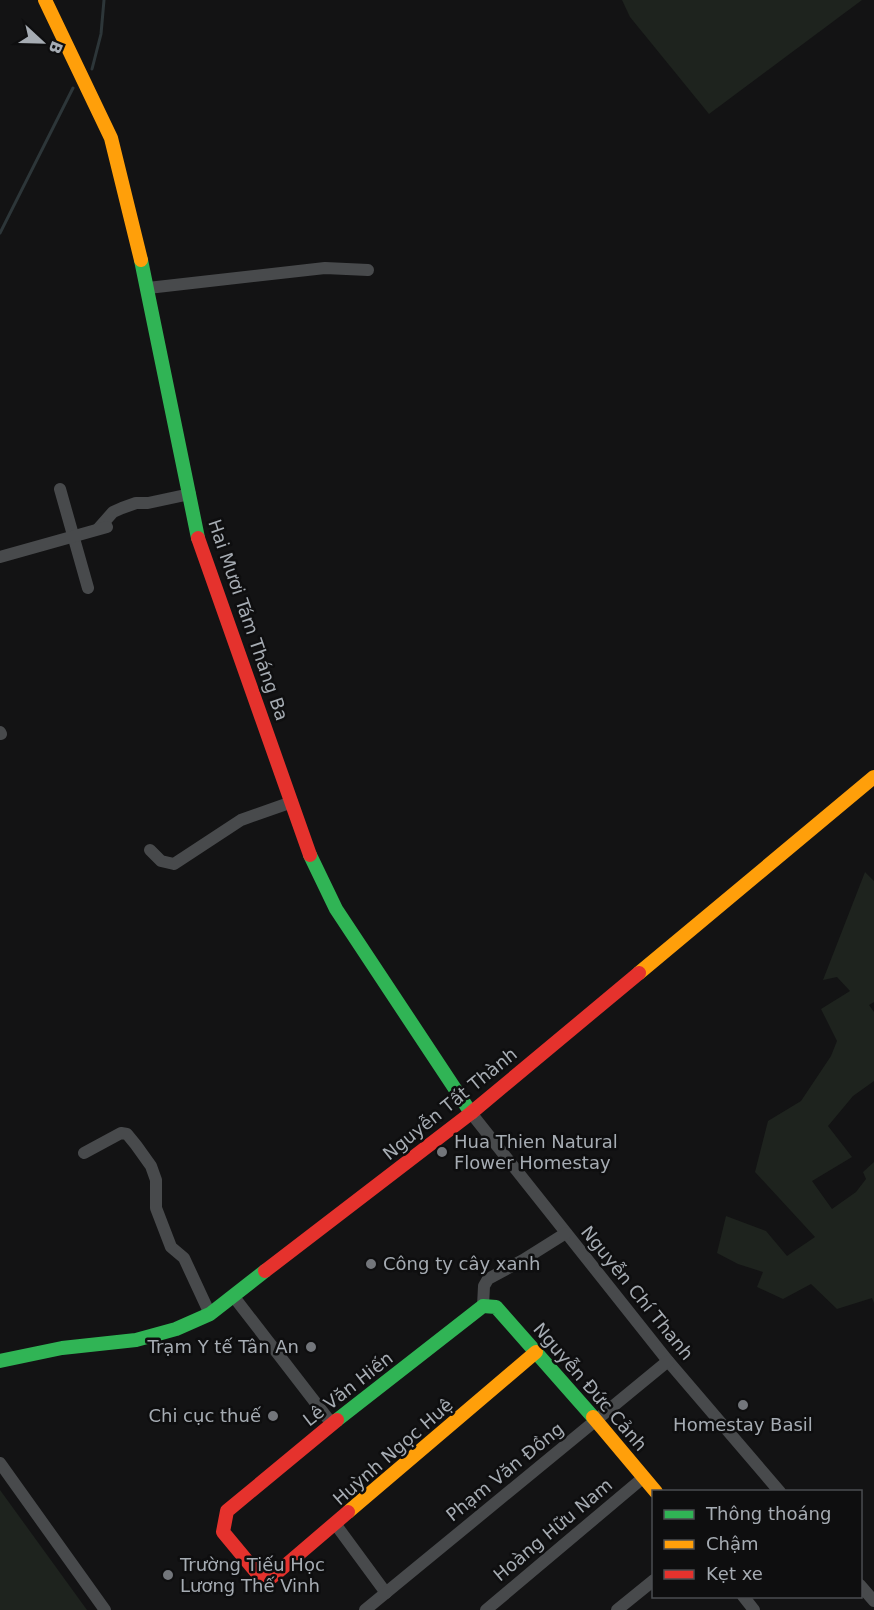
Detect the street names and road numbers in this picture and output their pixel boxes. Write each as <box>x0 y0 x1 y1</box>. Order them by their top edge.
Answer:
street label: Hai Mươi Tám Tháng Ba <box>204 516 293 723</box>
street label: Nguyễn Tất Thành <box>378 1043 521 1164</box>
street label: Nguyễn Chí Thanh <box>577 1222 698 1364</box>
street label: Nguyễn Đức Cảnh <box>529 1318 652 1455</box>
street label: Lê Văn Hiến <box>299 1347 397 1430</box>
street label: Huỳnh Ngọc Huệ <box>329 1394 457 1509</box>
street label: Phạm Văn Đồng <box>442 1418 568 1525</box>
street label: Hoàng Hữu Nam <box>489 1474 616 1585</box>

